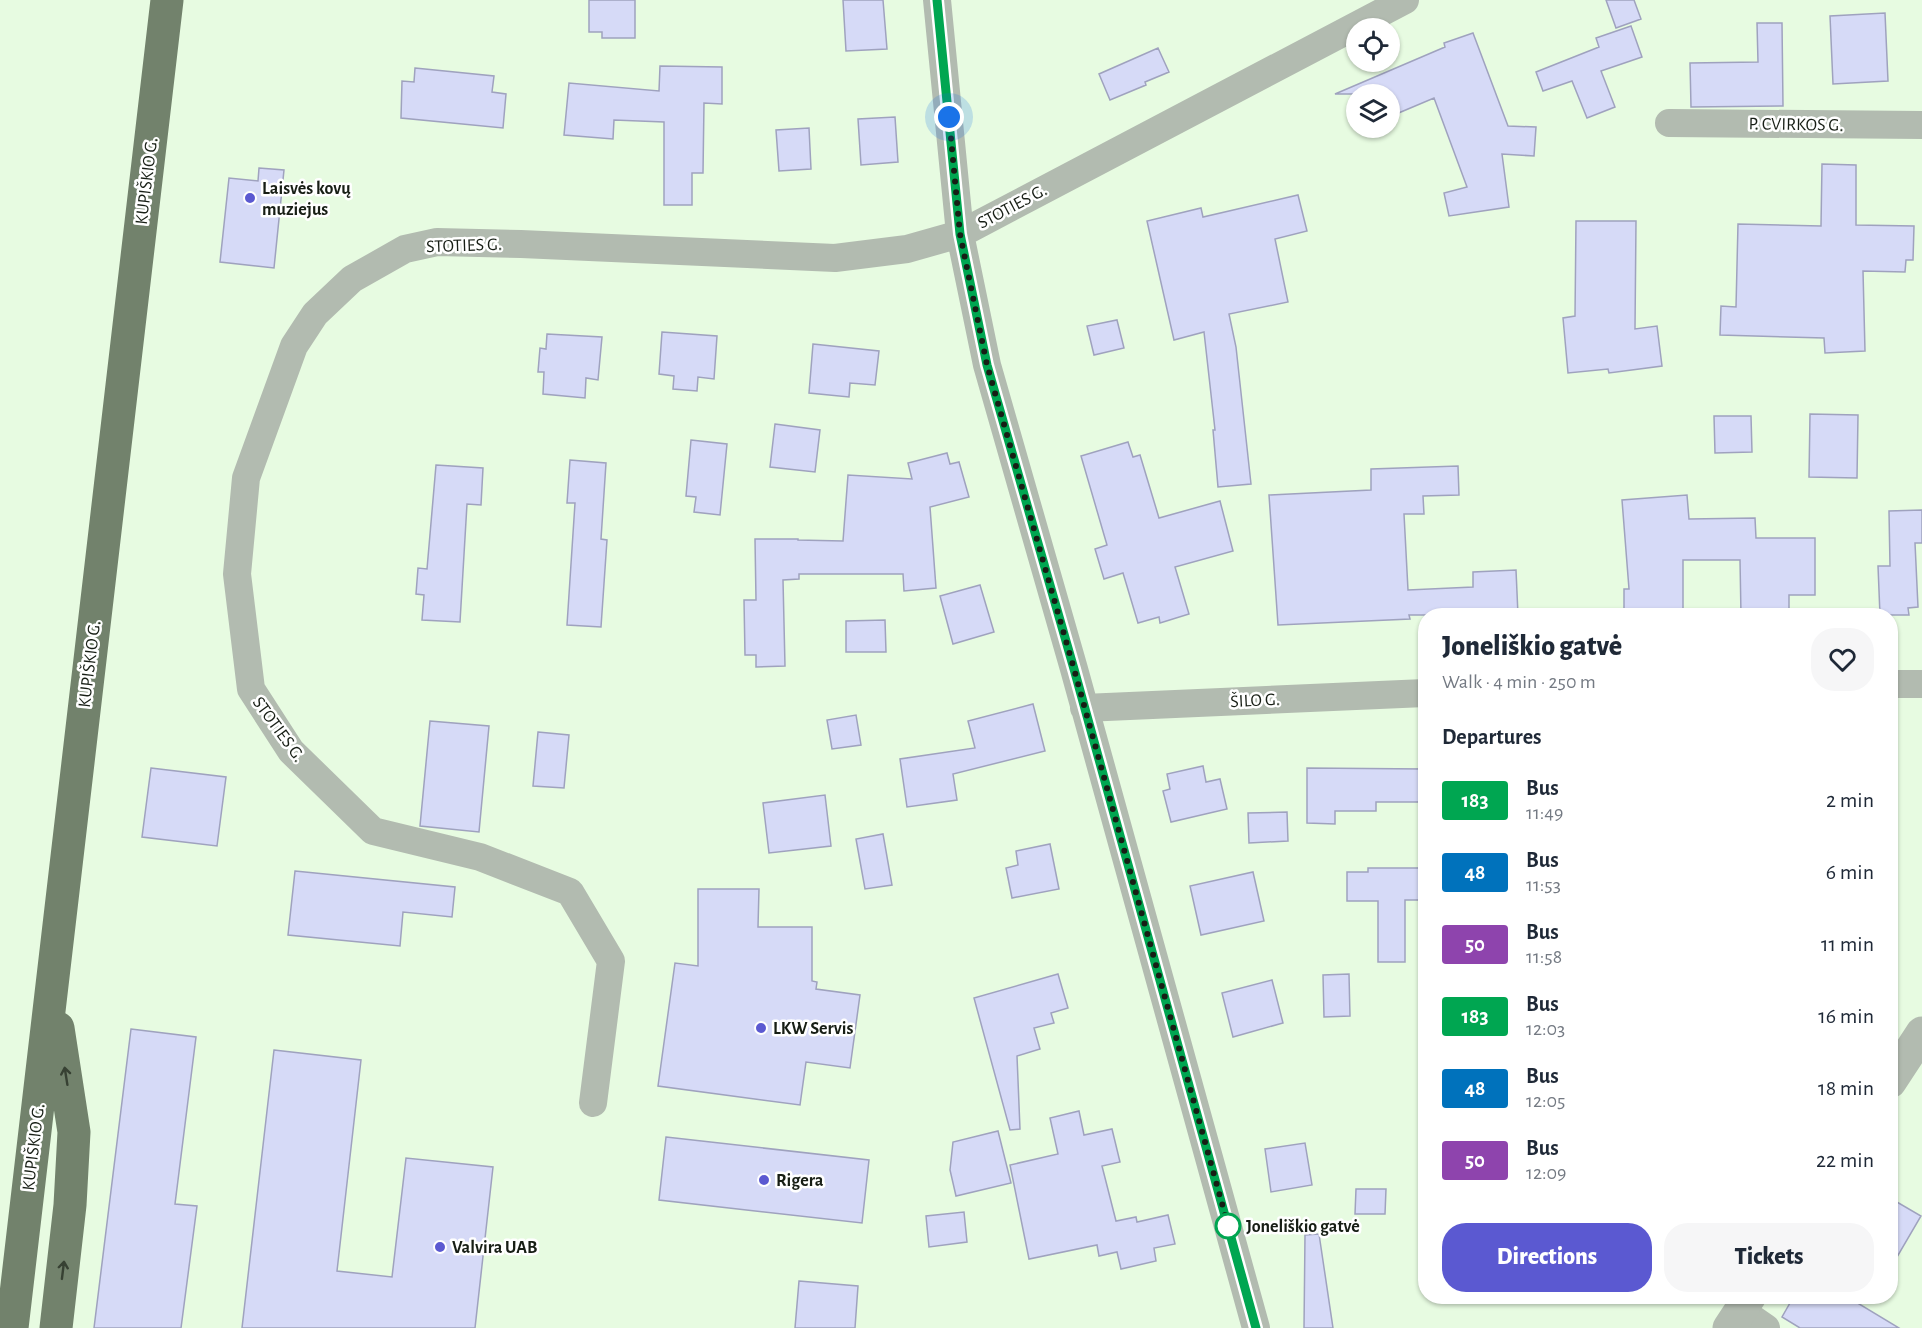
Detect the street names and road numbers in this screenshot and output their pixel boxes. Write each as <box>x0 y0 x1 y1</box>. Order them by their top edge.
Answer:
street label: P. CVIRKOS G. <box>1748 115 1843 135</box>
street label: KUPIŠKIO G. <box>130 136 161 226</box>
street label: STOTIES G. <box>975 181 1050 233</box>
street label: STOTIES G. <box>426 236 502 256</box>
street label: KUPIŠKIO G. <box>73 619 104 709</box>
street label: ŠILO G. <box>1230 688 1280 711</box>
street label: STOTIES G. <box>249 694 308 766</box>
street label: KUPIŠKIO G. <box>17 1102 48 1192</box>

